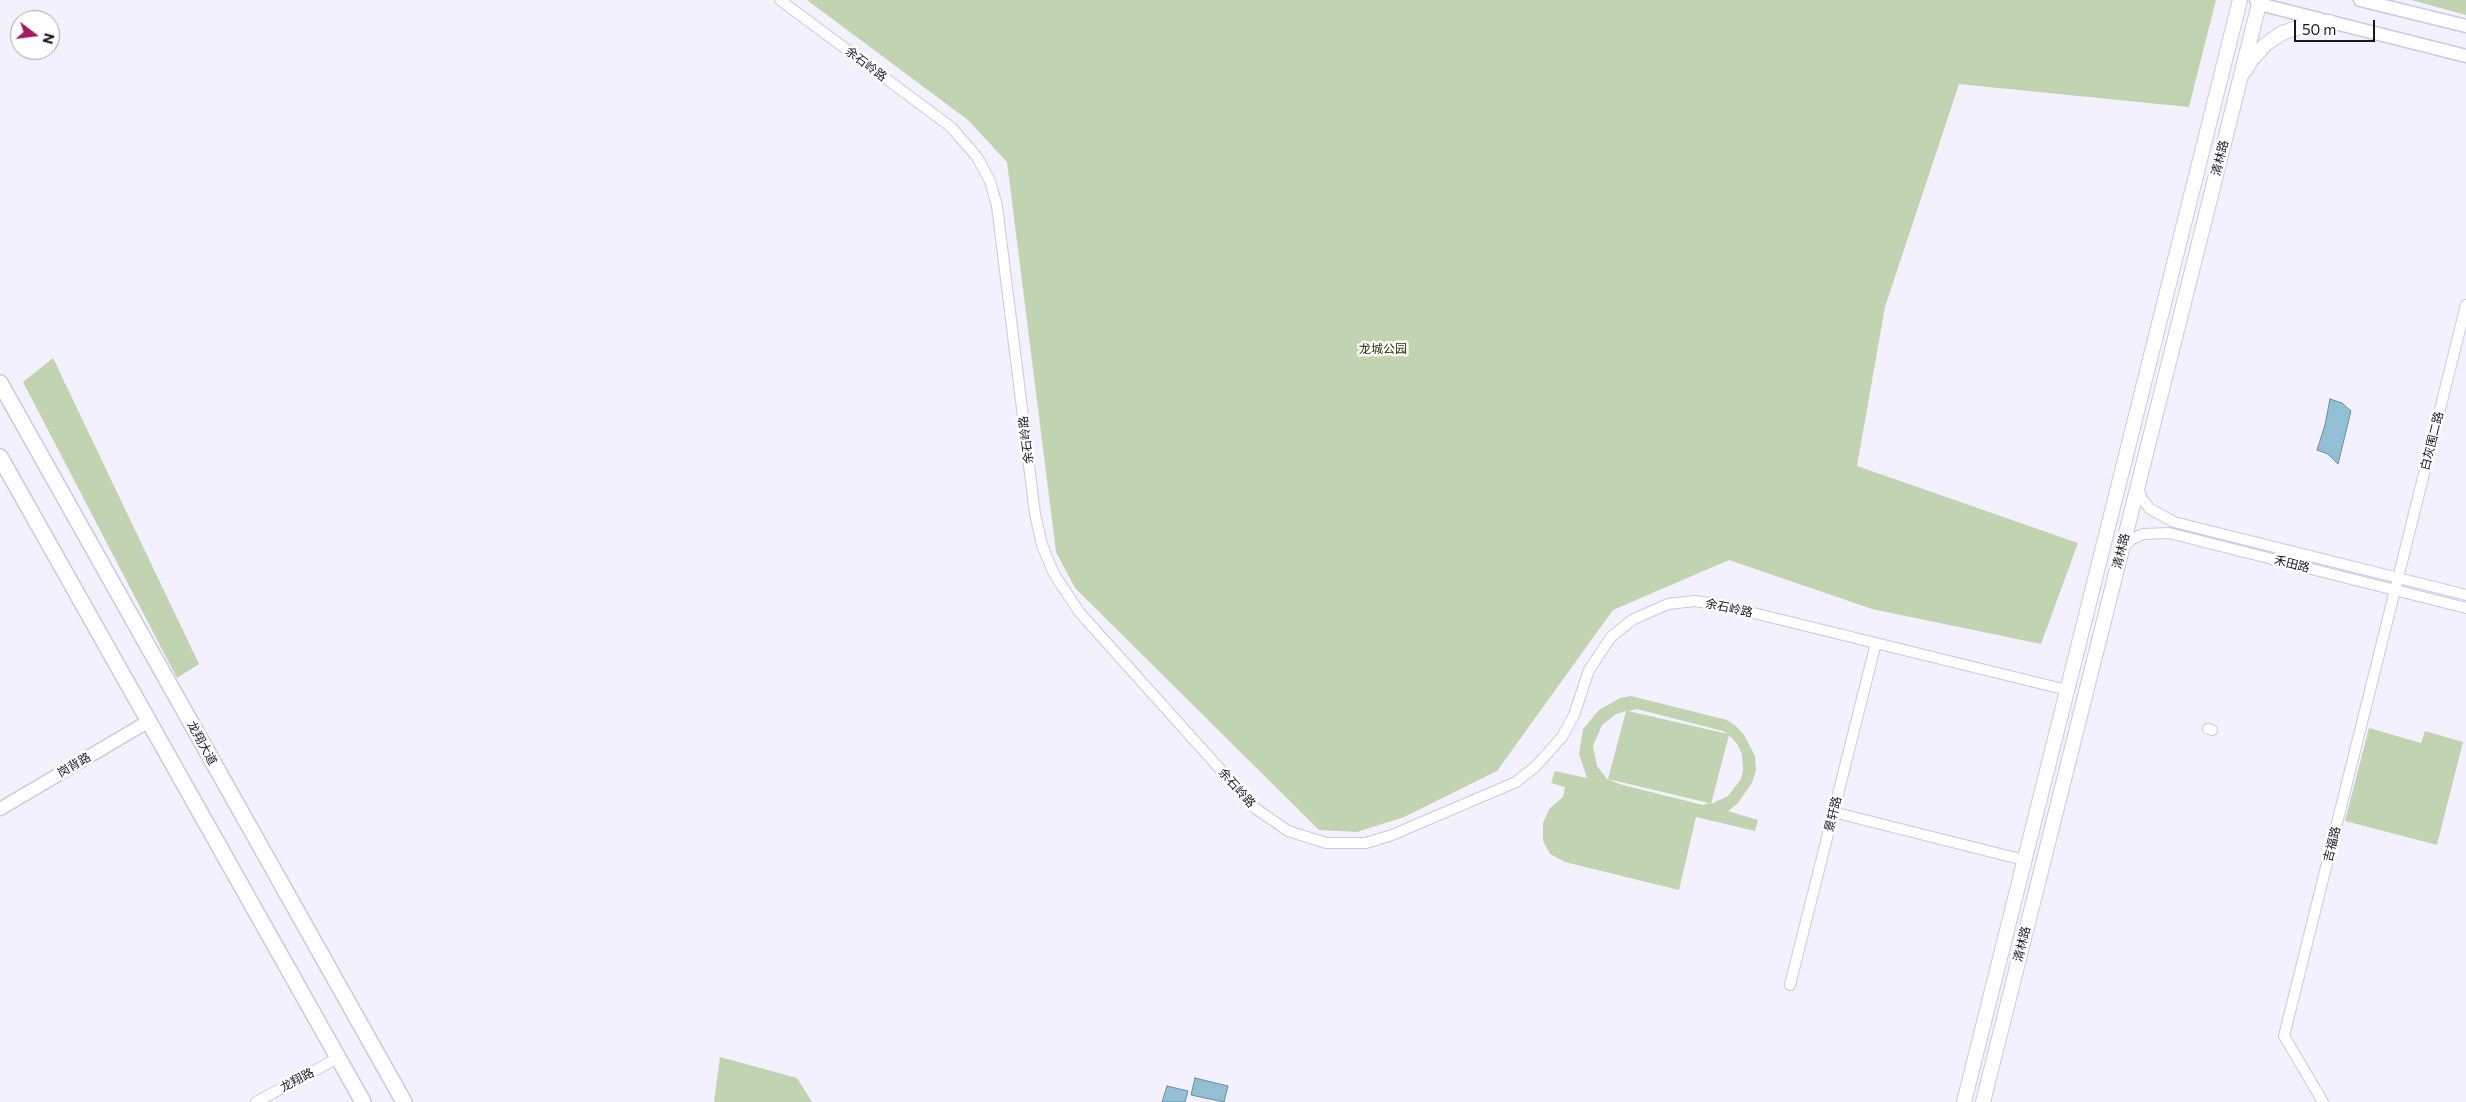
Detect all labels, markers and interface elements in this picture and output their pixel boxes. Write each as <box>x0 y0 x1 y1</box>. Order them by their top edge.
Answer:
north arrow <box>10 10 60 60</box>
scale bar <box>2296 10 2377 42</box>
text: 50 m <box>2302 20 2336 38</box>
text: N <box>39 31 59 46</box>
street label: 余石岭路 <box>842 44 890 84</box>
street label: 清林路 <box>2209 139 2231 177</box>
park label: 龙城公园 <box>1359 342 1407 356</box>
street label: 白灰围二路 <box>2418 410 2446 472</box>
street label: 余石岭路 <box>1016 415 1036 465</box>
street label: 清林路 <box>2110 532 2132 570</box>
street label: 禾田路 <box>2273 553 2311 575</box>
street label: 余石岭路 <box>1704 596 1754 620</box>
street label: 龙翔大道 <box>184 719 220 767</box>
street label: 岗背路 <box>55 750 93 780</box>
street label: 余石岭路 <box>1216 765 1258 811</box>
street label: 景轩路 <box>1822 795 1844 833</box>
street label: 吉福路 <box>2321 825 2343 863</box>
street label: 清林路 <box>2011 925 2033 963</box>
street label: 龙翔路 <box>278 1065 316 1095</box>

